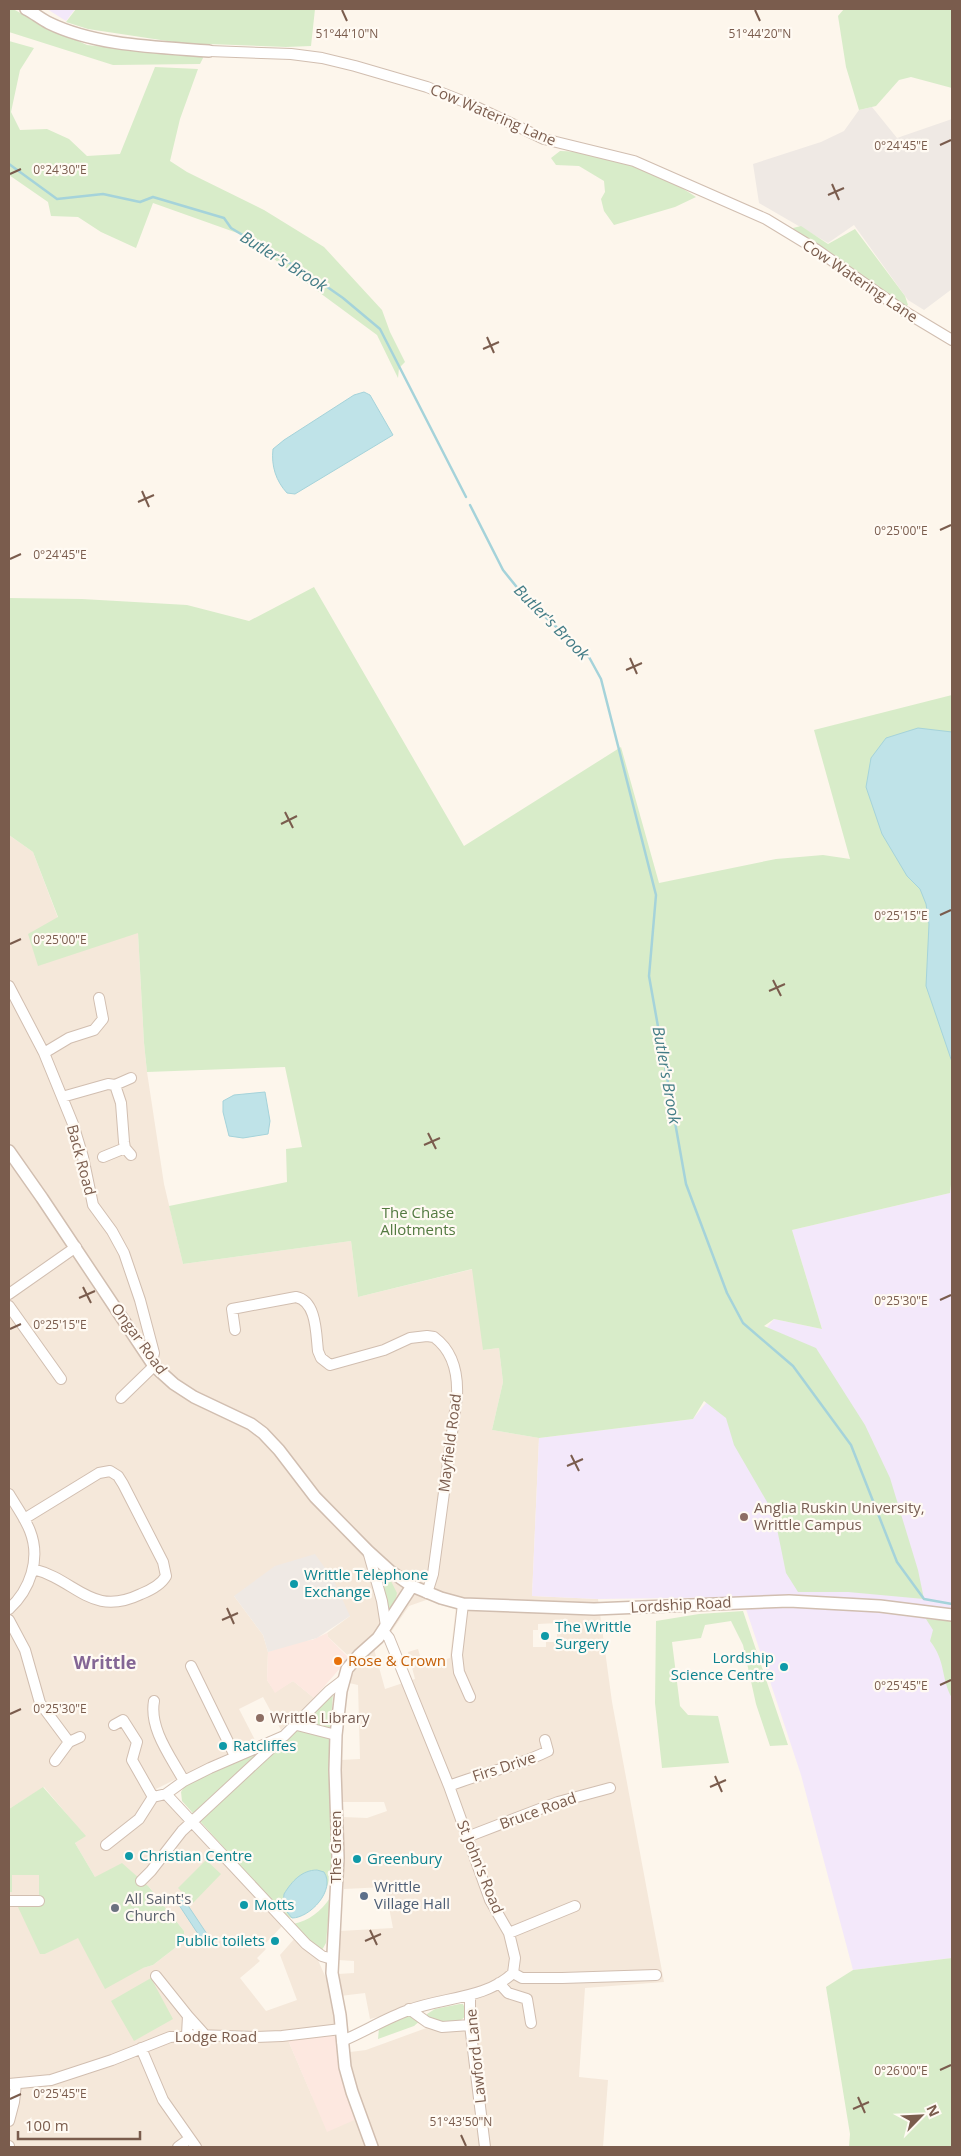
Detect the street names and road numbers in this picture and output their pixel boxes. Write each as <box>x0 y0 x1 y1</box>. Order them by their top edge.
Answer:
street label: Cow Watering Lane <box>427 79 559 150</box>
street label: Cow Watering Lane <box>799 234 922 326</box>
street label: Back Road <box>63 1122 101 1197</box>
street label: Ongar Road <box>107 1299 172 1378</box>
street label: Mayfield Road <box>433 1392 465 1493</box>
street label: Lordship Road <box>630 1591 732 1617</box>
street label: Firs Drive <box>469 1746 538 1786</box>
street label: Bruce Road <box>496 1787 579 1833</box>
street label: The Green <box>325 1811 345 1883</box>
street label: St John's Road <box>453 1817 509 1916</box>
street label: Lawford Lane <box>460 2008 490 2104</box>
street label: Lodge Road <box>175 2026 257 2046</box>

